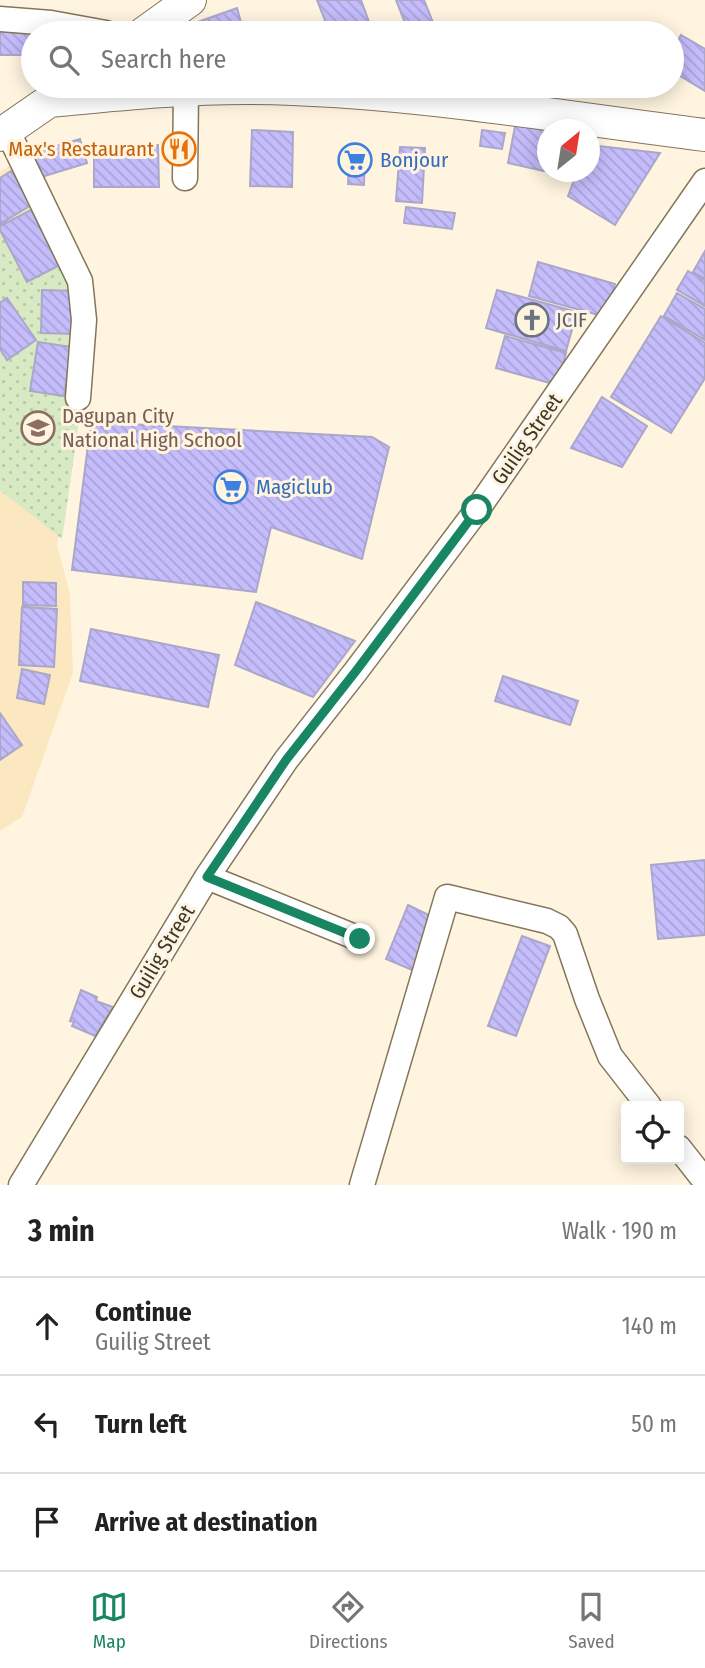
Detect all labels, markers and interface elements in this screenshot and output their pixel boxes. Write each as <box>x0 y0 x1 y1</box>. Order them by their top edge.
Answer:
search box <box>21 21 684 98</box>
icon: search <box>45 41 83 79</box>
text: Search here <box>101 44 226 75</box>
north arrow <box>537 119 600 182</box>
restaurant icon: Max's Restaurant <box>160 130 198 168</box>
place label: Max's Restaurant <box>8 136 154 162</box>
supermarket icon: Bonjour <box>336 141 374 179</box>
place label: Bonjour <box>380 147 449 173</box>
church icon: JCIF <box>513 301 551 339</box>
place label: JCIF <box>556 307 587 333</box>
street label: Guilig Street <box>486 388 568 490</box>
place label: Dagupan City National High School <box>62 403 242 453</box>
school or university icon: Dagupan City National High School <box>19 409 57 447</box>
supermarket icon: Magiclub <box>212 468 250 506</box>
place label: Magiclub <box>256 474 333 500</box>
route start <box>461 494 492 525</box>
street label: Guilig Street <box>124 900 200 1004</box>
route end <box>344 923 375 954</box>
map controls <box>621 1101 684 1164</box>
button: locate <box>621 1101 684 1164</box>
text: 3 min <box>28 1213 95 1249</box>
text: Walk · 190 m <box>562 1217 677 1245</box>
text: Continue <box>95 1297 192 1328</box>
icon: ahead <box>28 1307 66 1345</box>
text: 140 m <box>622 1312 677 1340</box>
text: Guilig Street <box>95 1328 211 1356</box>
icon: left <box>28 1405 66 1443</box>
text: Turn left <box>95 1409 187 1440</box>
text: 50 m <box>631 1410 677 1438</box>
icon: arrive <box>28 1503 66 1541</box>
text: Arrive at destination <box>95 1507 318 1538</box>
tab: Map <box>90 1588 128 1653</box>
tab: Directions <box>309 1588 388 1653</box>
tab: Saved <box>568 1588 615 1653</box>

